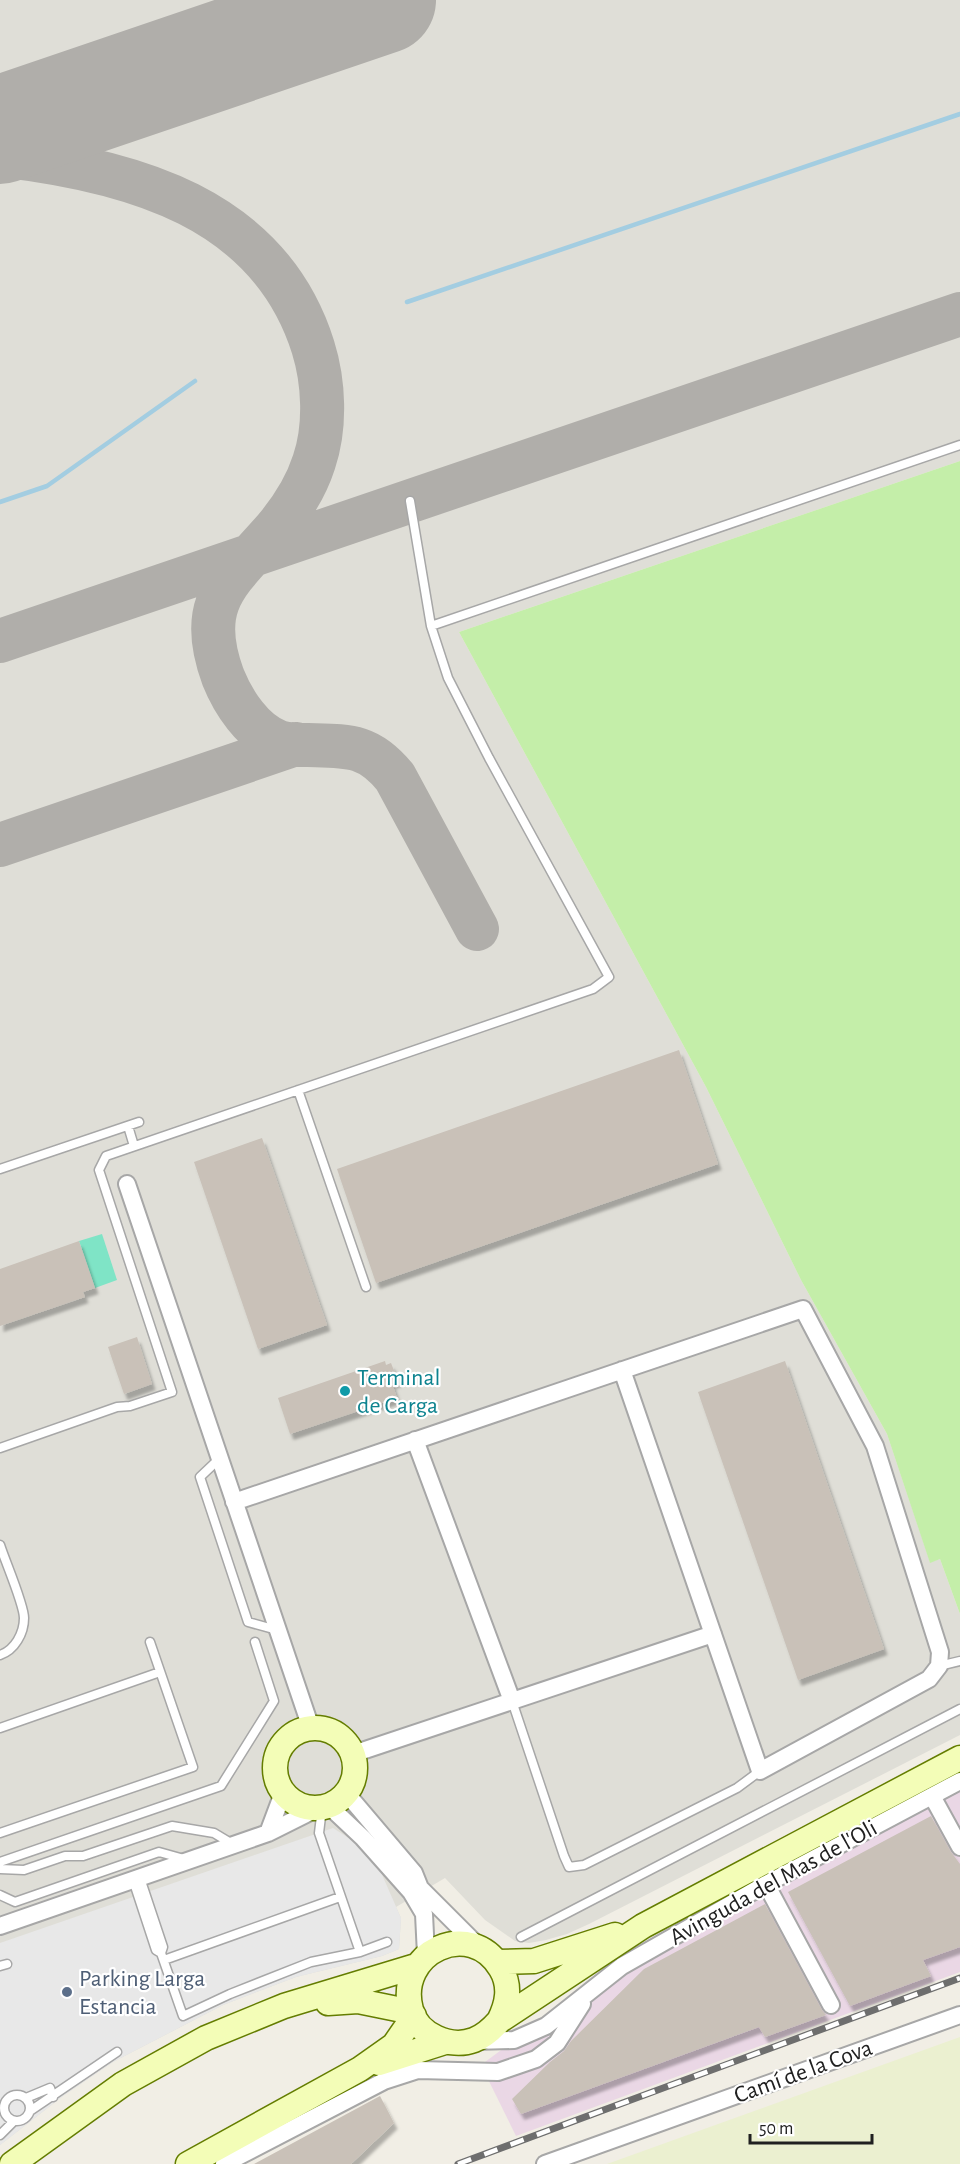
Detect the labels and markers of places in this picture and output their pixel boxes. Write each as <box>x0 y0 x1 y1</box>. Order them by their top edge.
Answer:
place label: Terminal de Carga <box>357 1366 440 1418</box>
marker: Terminal de Carga <box>338 1384 352 1398</box>
place label: Parking Larga Estancia <box>79 1967 205 2019</box>
marker: Parking Larga Estancia <box>60 1985 74 1999</box>

